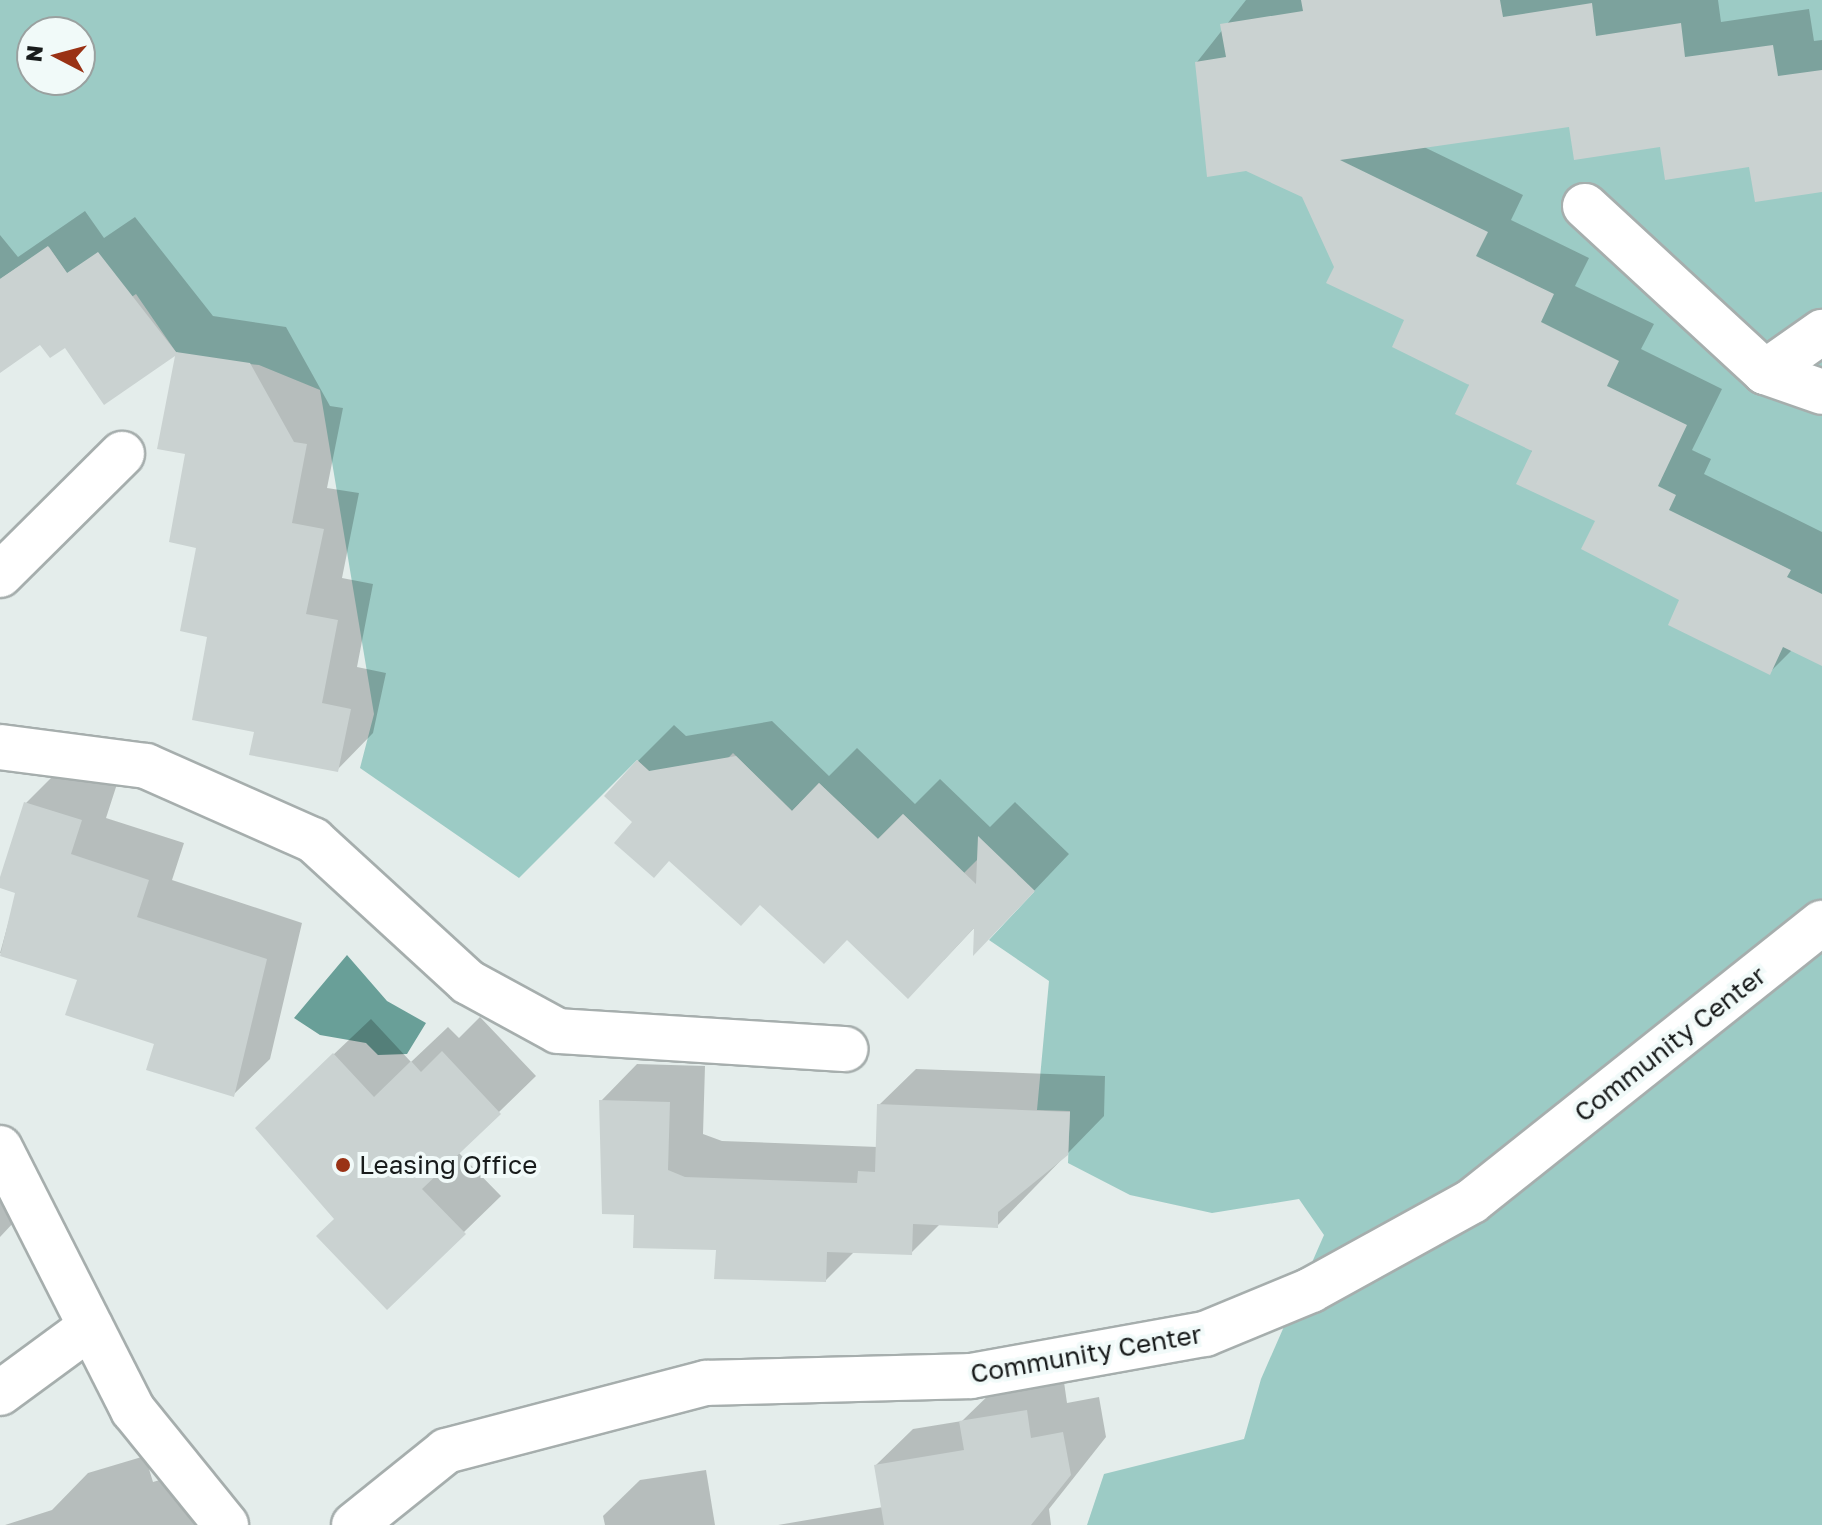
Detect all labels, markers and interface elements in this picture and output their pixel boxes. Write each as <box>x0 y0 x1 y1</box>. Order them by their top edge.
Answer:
north arrow <box>16 16 96 96</box>
text: N <box>19 44 48 63</box>
street label: Community Center <box>1568 960 1772 1128</box>
place label: Leasing Office <box>359 1149 537 1181</box>
marker: Leasing Office <box>334 1156 352 1174</box>
street label: Community Center <box>968 1318 1204 1390</box>

